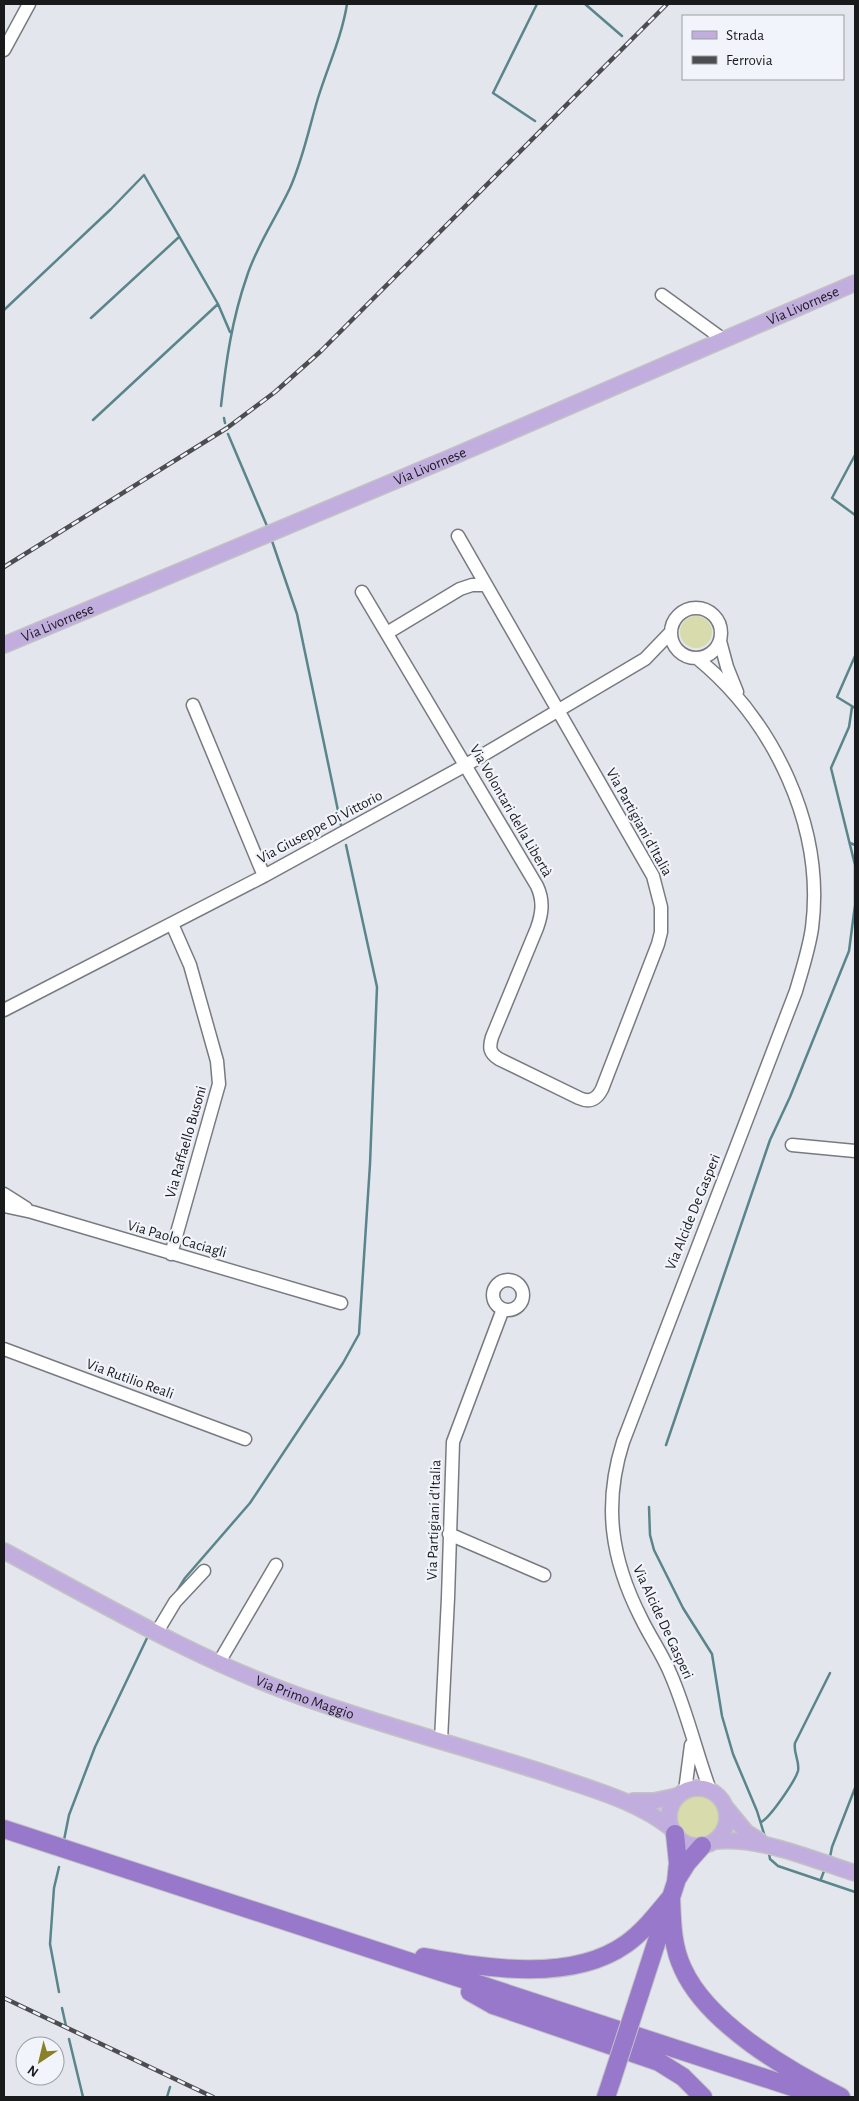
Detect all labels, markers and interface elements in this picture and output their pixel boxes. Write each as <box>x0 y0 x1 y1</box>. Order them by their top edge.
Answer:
legend <box>682 15 844 80</box>
text: Strada <box>726 28 764 43</box>
text: Ferrovia <box>726 53 773 68</box>
street label: Via Livornese <box>765 283 841 328</box>
street label: Via Livornese <box>392 444 468 488</box>
street label: Via Livornese <box>19 601 96 644</box>
street label: Via Volontari della Libertà <box>467 742 555 880</box>
street label: Via Partigiani d'Italia <box>603 766 675 878</box>
street label: Via Giuseppe Di Vittorio <box>255 788 385 866</box>
street label: Via Raffaello Busoni <box>163 1084 209 1200</box>
street label: Via Alcide De Gasperi <box>663 1152 723 1272</box>
street label: Via Paolo Caciagli <box>126 1218 228 1260</box>
street label: Via Rutilio Reali <box>84 1356 176 1402</box>
street label: Via Partigiani d'Italia <box>424 1459 444 1581</box>
street label: Via Alcide De Gasperi <box>630 1563 696 1681</box>
street label: Via Primo Maggio <box>253 1672 356 1722</box>
north arrow <box>15 2036 65 2086</box>
text: N <box>25 2062 41 2079</box>

